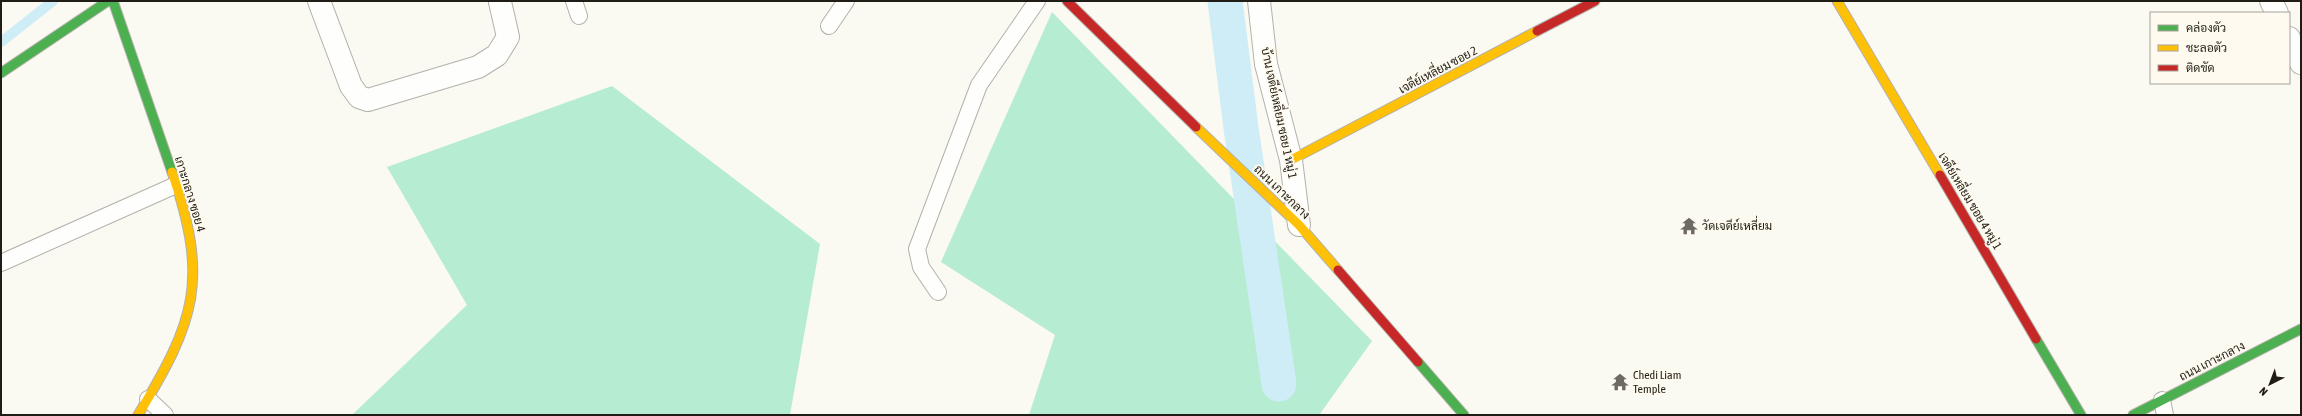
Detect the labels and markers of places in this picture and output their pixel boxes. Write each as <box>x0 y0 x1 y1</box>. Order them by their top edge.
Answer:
place label: วัดเจดีย์เหลี่ยม <box>1702 215 1772 233</box>
temple icon: วัดเจดีย์เหลี่ยม <box>1679 216 1699 236</box>
place label: Chedi Liam Temple <box>1633 368 1681 396</box>
temple icon: Chedi Liam Temple <box>1610 372 1630 392</box>

